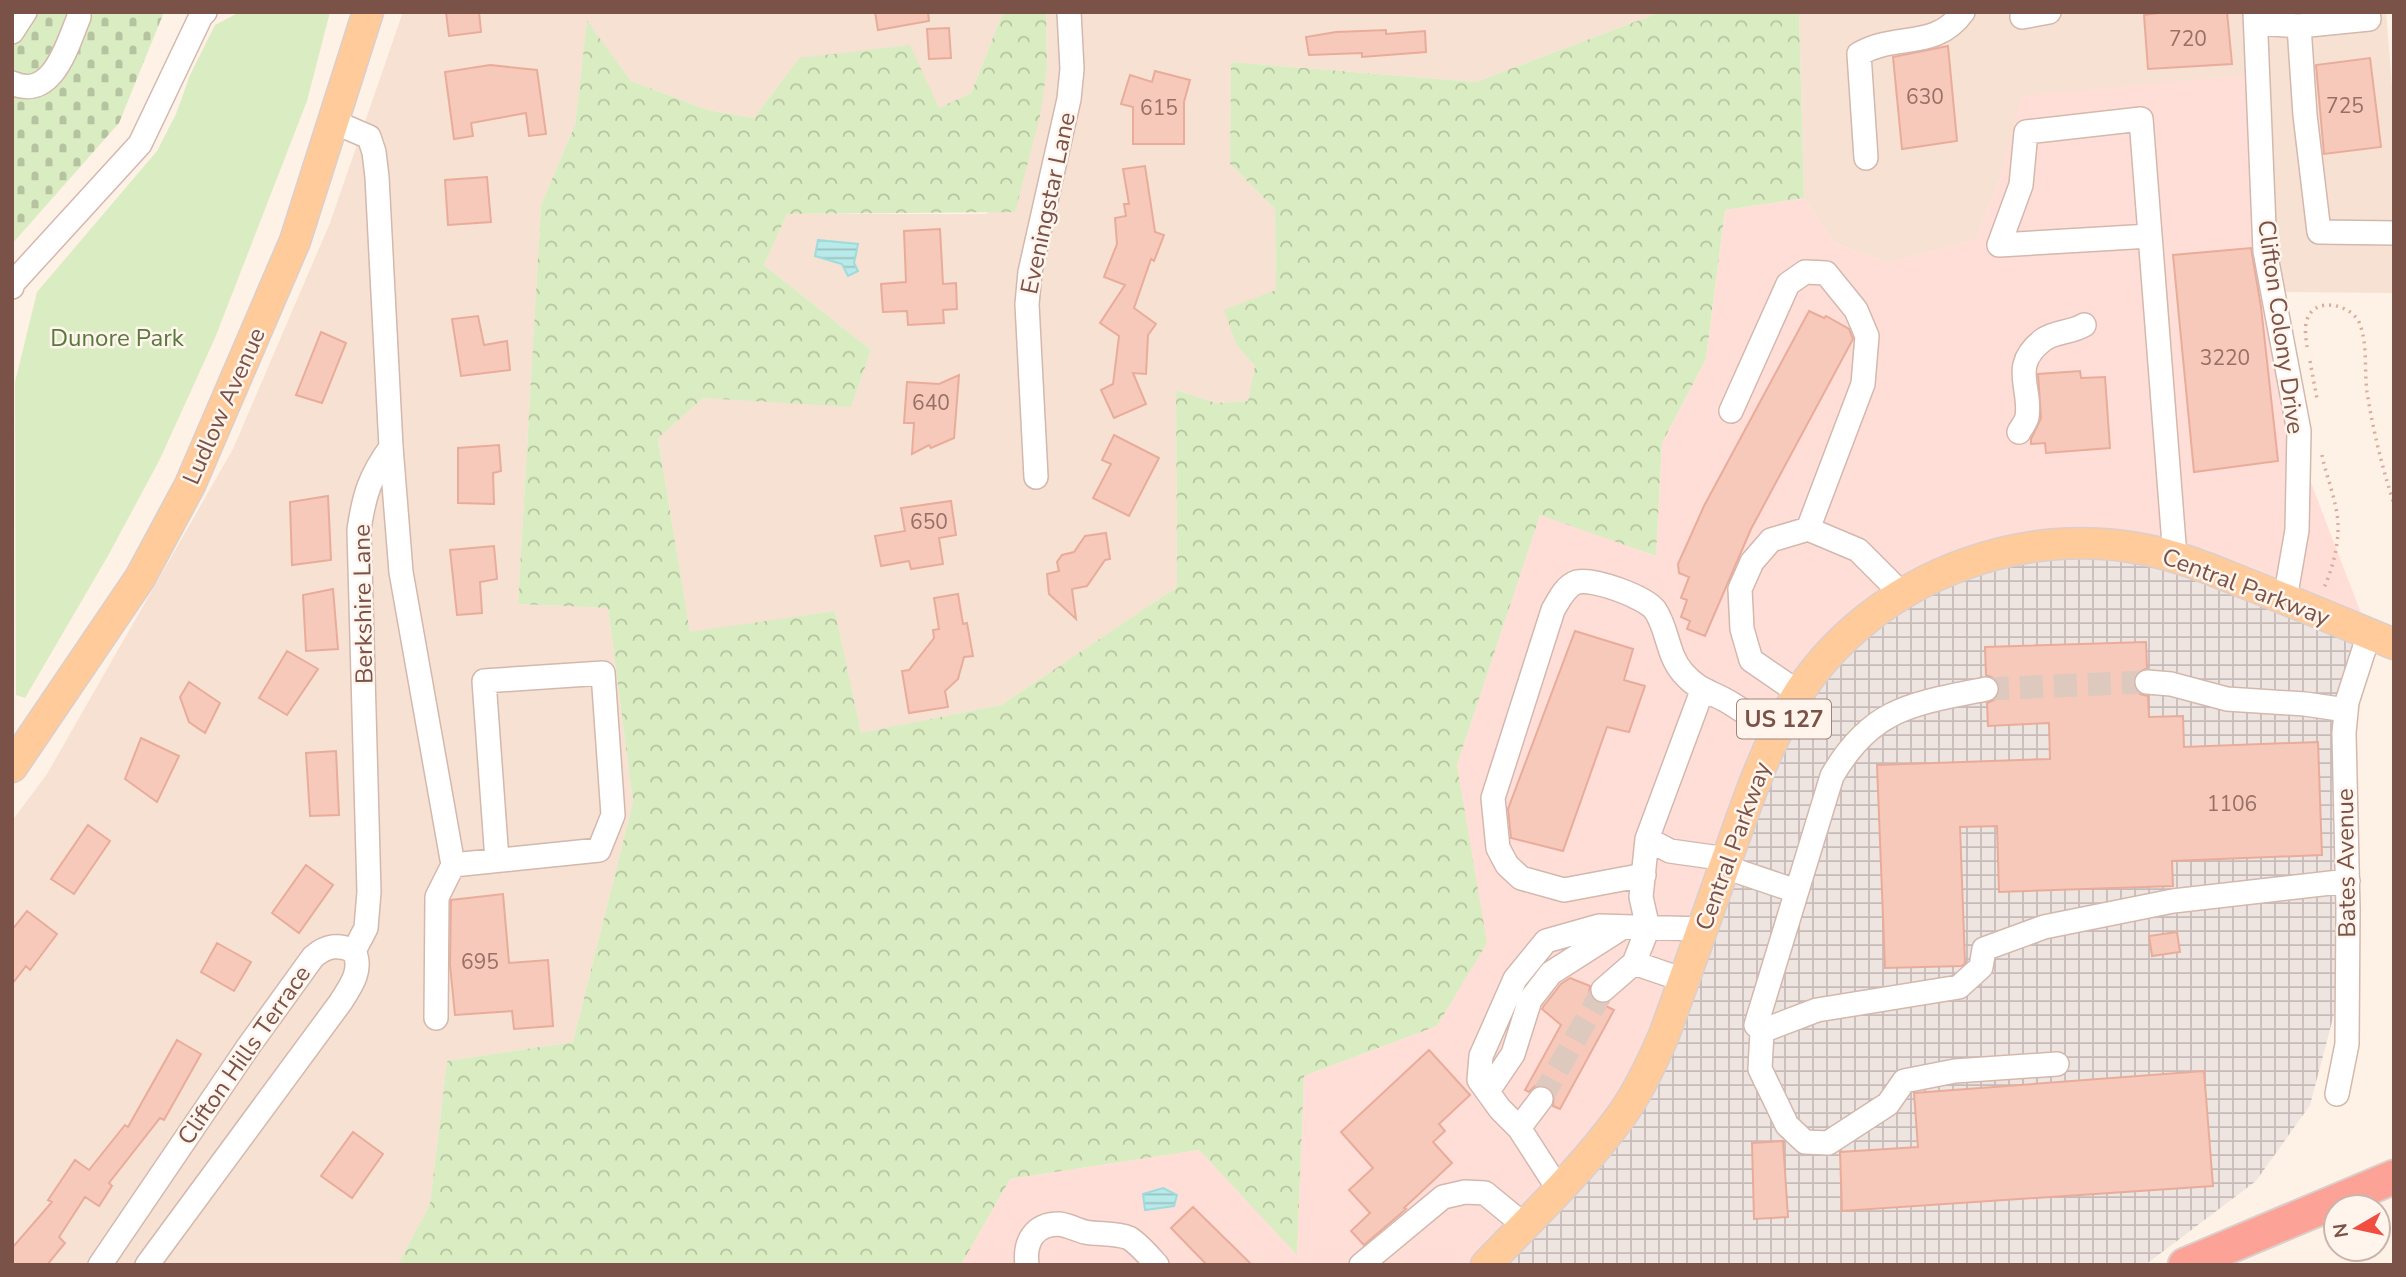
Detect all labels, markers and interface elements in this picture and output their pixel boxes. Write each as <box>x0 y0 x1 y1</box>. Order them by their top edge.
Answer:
house number: 720 <box>2169 25 2207 53</box>
house number: 630 <box>1906 83 1944 111</box>
house number: 725 <box>2326 92 2364 120</box>
house number: 615 <box>1140 94 1178 122</box>
street label: Eveningstar Lane <box>1013 109 1083 297</box>
street label: Clifton Colony Drive <box>2250 218 2312 436</box>
park label: Dunore Park <box>50 322 185 354</box>
street label: Ludlow Avenue <box>175 323 273 489</box>
house number: 3220 <box>2200 344 2250 372</box>
house number: 640 <box>912 389 950 417</box>
house number: 650 <box>910 508 948 536</box>
street label: Berkshire Lane <box>346 524 380 684</box>
street label: Central Parkway <box>2158 540 2335 634</box>
road number: US 127 <box>1737 699 1831 738</box>
street label: Central Parkway <box>1688 757 1779 935</box>
street label: Bates Avenue <box>2329 788 2363 938</box>
house number: 1106 <box>2207 790 2257 818</box>
house number: 695 <box>461 948 499 976</box>
street label: Clifton Hills Terrace <box>170 959 318 1151</box>
north arrow <box>2322 1193 2392 1263</box>
text: N <box>2327 1221 2355 1240</box>

